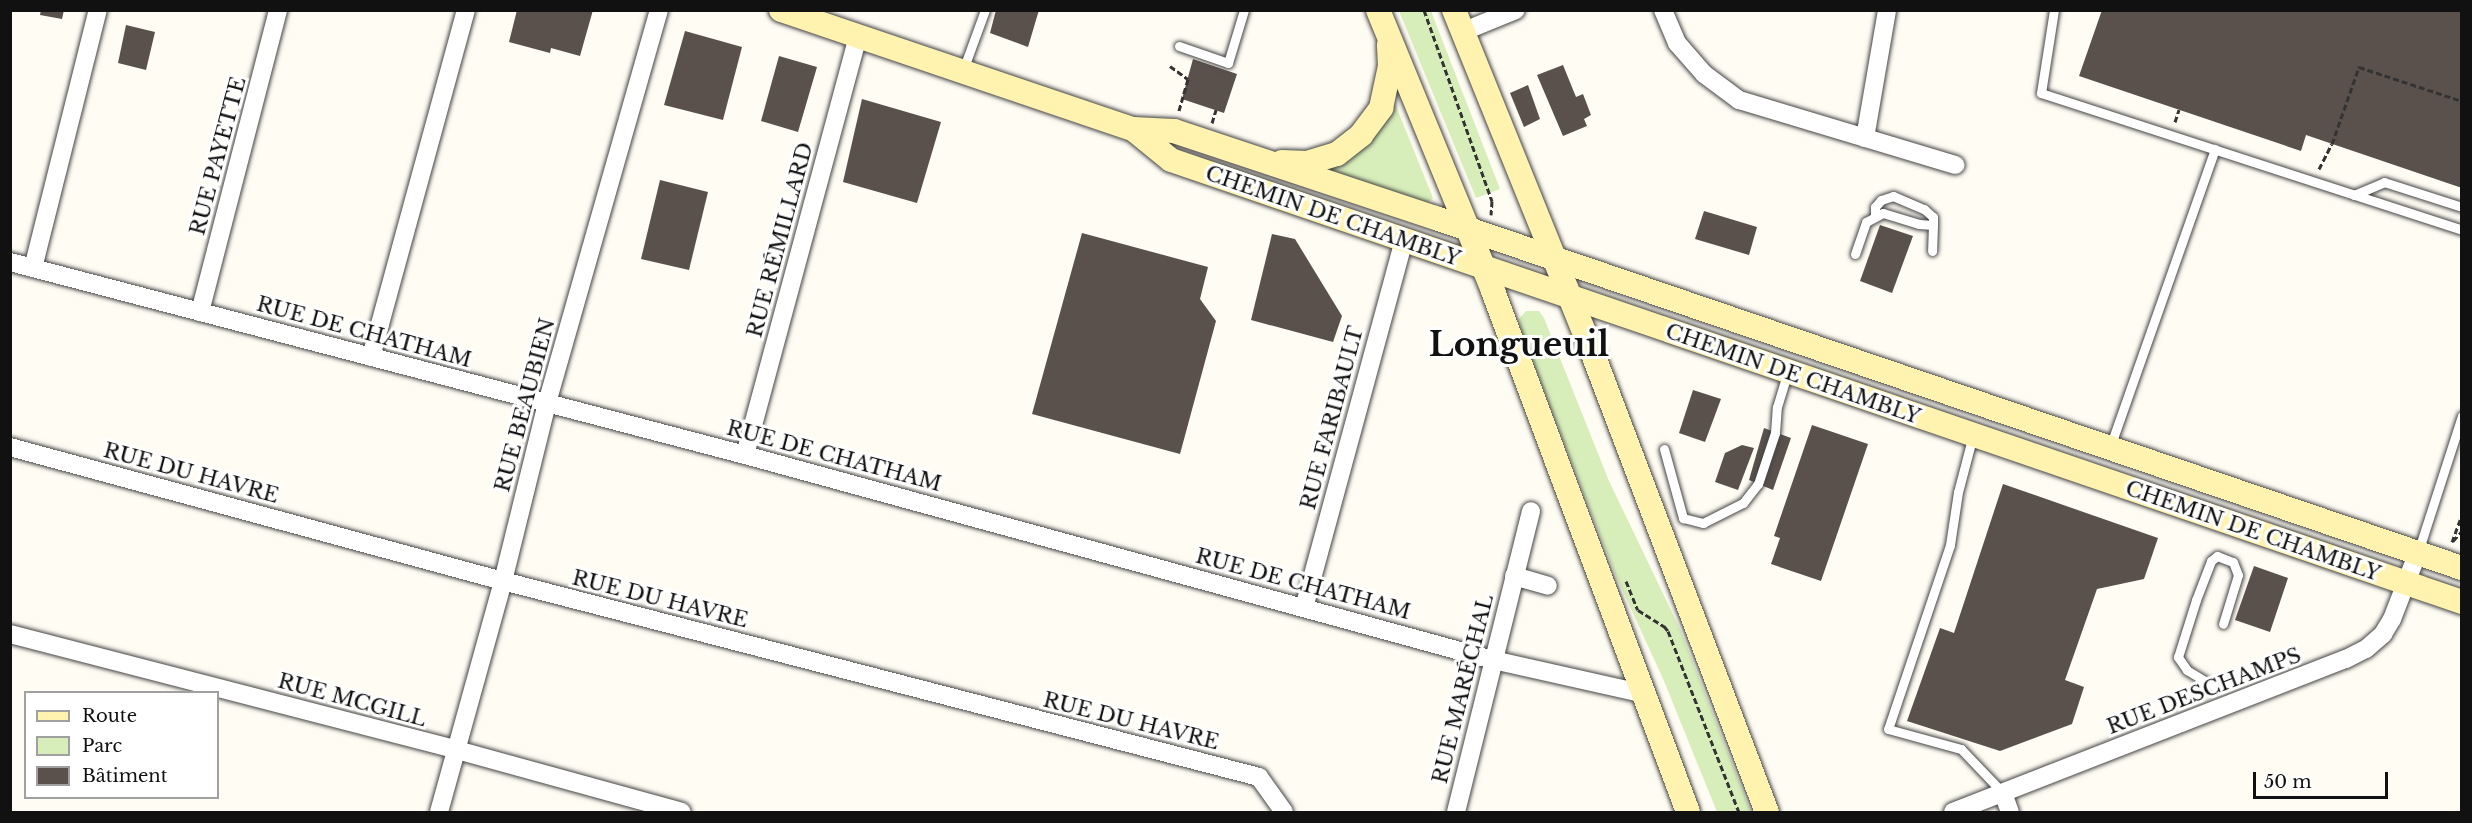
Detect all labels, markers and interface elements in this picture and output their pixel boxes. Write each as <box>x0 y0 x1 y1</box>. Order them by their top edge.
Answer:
street label: RUE PAYETTE <box>185 74 251 238</box>
street label: RUE RÉMILLARD <box>742 140 818 340</box>
street label: CHEMIN DE CHAMBLY <box>1202 160 1464 272</box>
street label: RUE DE CHATHAM <box>254 291 474 373</box>
street label: RUE BEAUBIEN <box>490 315 560 495</box>
street label: CHEMIN DE CHAMBLY <box>1662 318 1924 430</box>
street label: RUE FARIBAULT <box>1295 324 1369 512</box>
district label: Longueuil <box>1429 325 1609 365</box>
street label: RUE DE CHATHAM <box>724 415 944 497</box>
street label: RUE DU HAVRE <box>101 438 281 508</box>
street label: CHEMIN DE CHAMBLY <box>2122 475 2384 587</box>
street label: RUE DE CHATHAM <box>1193 543 1413 625</box>
street label: RUE DU HAVRE <box>570 565 750 633</box>
street label: RUE MARÉCHAL <box>1427 592 1499 786</box>
street label: RUE DESCHAMPS <box>2103 642 2305 740</box>
street label: RUE MCGILL <box>275 668 429 732</box>
street label: RUE DU HAVRE <box>1041 687 1221 755</box>
legend <box>24 691 219 799</box>
text: Route <box>82 705 137 727</box>
text: Parc <box>82 735 122 757</box>
scale bar <box>2256 760 2391 798</box>
text: Bâtiment <box>82 765 168 787</box>
text: 50 m <box>2264 771 2312 793</box>

